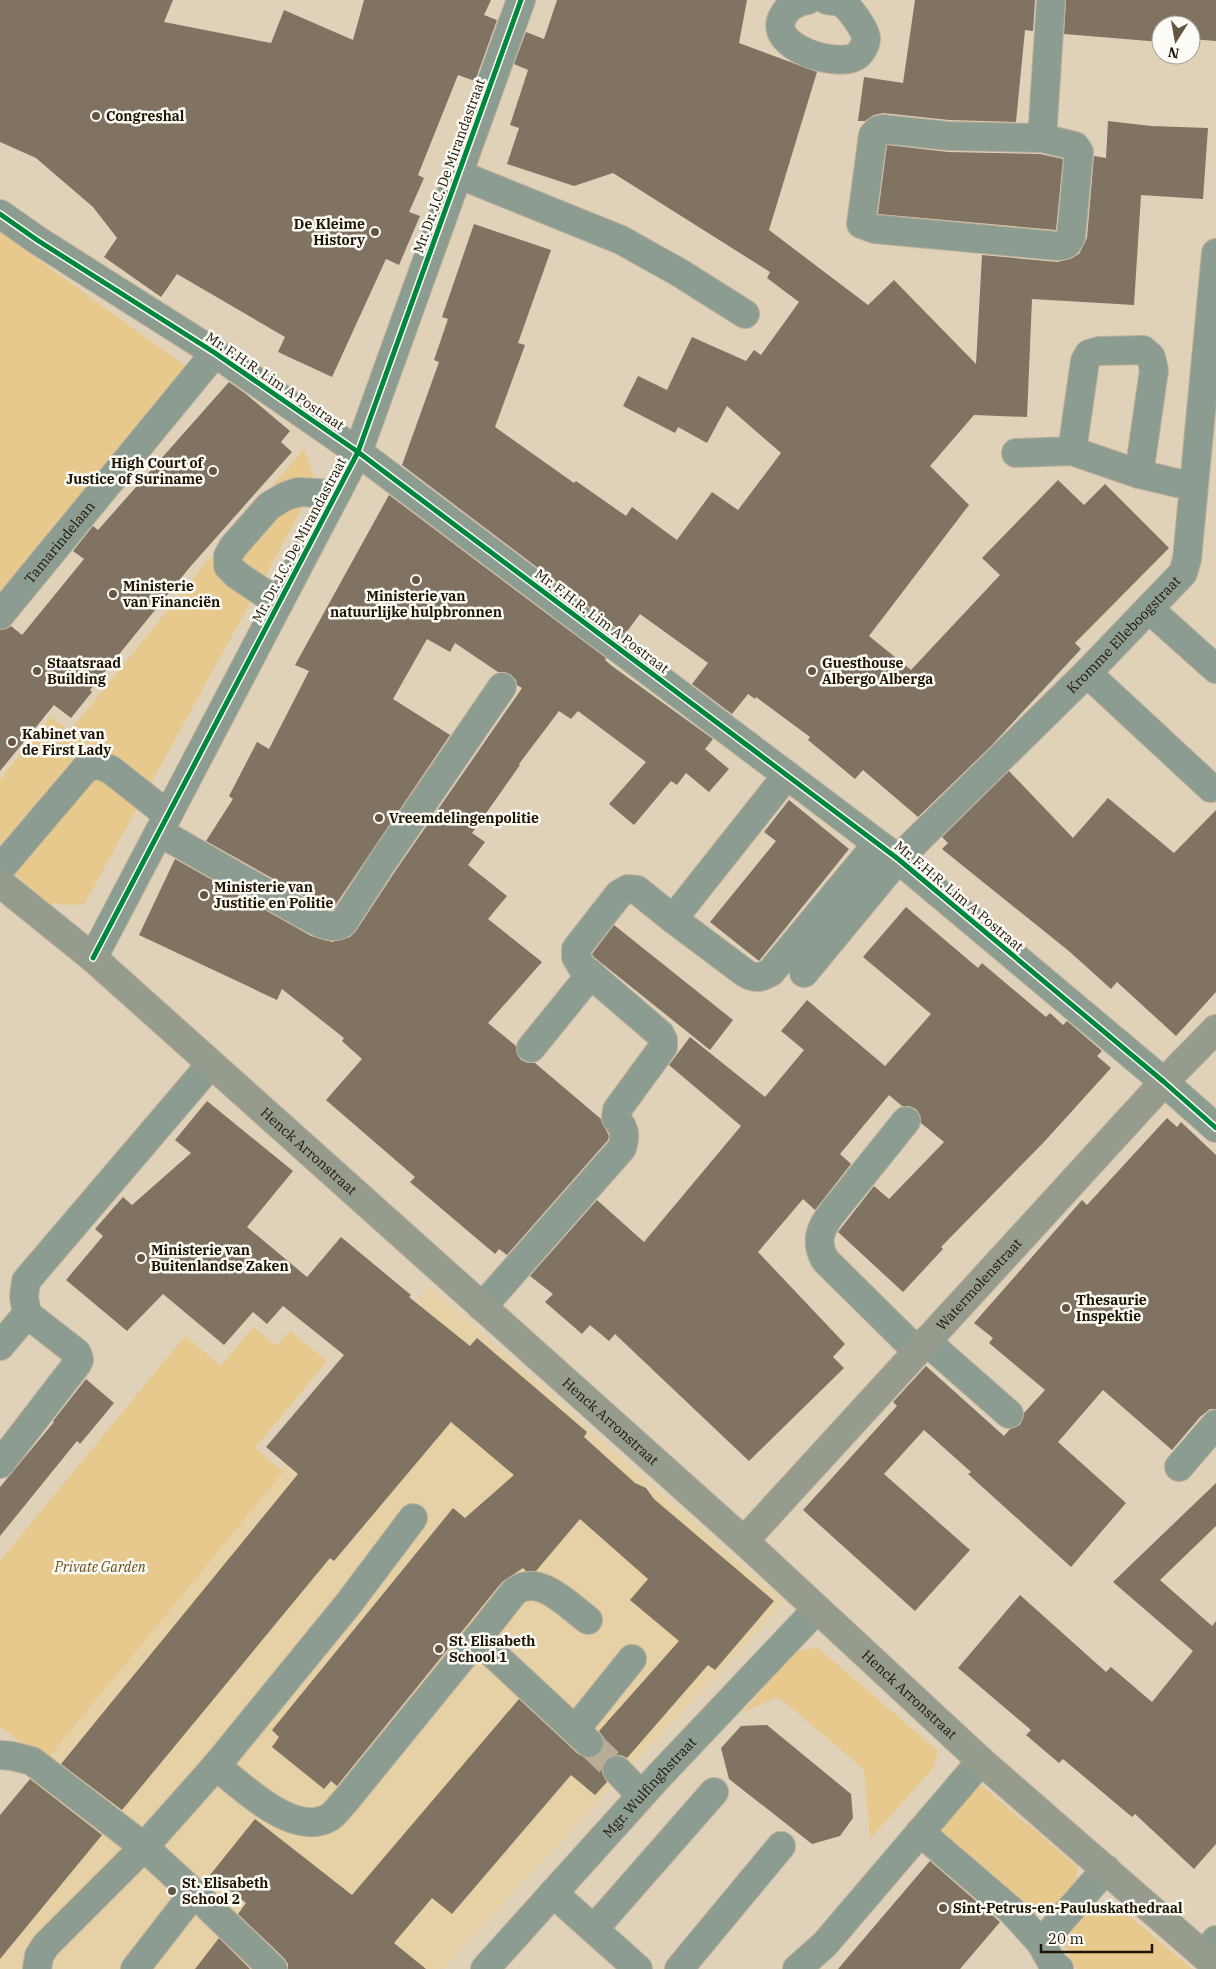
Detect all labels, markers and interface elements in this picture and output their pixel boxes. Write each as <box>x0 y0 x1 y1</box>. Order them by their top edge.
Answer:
north arrow <box>1151 15 1201 65</box>
text: N <box>1166 43 1181 63</box>
street label: Mr. Dr. J.C. De Mirandastraat <box>409 76 489 256</box>
place label: Congreshal <box>106 107 185 125</box>
marker: Congreshal <box>90 110 102 122</box>
place label: De Kleime History <box>294 215 365 249</box>
marker: De Kleime History <box>369 226 381 238</box>
street label: Mr. F.H.R. Lim A Postraat <box>202 328 348 434</box>
place label: High Court of Justice of Suriname <box>66 454 205 488</box>
street label: Mr. Dr. J.C. De Mirandastraat <box>248 454 350 626</box>
marker: High Court of Justice of Suriname <box>207 465 219 477</box>
street label: Tamarindelaan <box>21 497 99 587</box>
street label: Mr. F.H.R. Lim A Postraat <box>531 565 673 677</box>
street label: Kromme Elleboogstraat <box>1063 572 1184 697</box>
marker: Ministerie van natuurlijke hulpbronnen <box>410 574 422 586</box>
place label: Ministerie van Financiën <box>123 577 220 611</box>
place label: Ministerie van natuurlijke hulpbronnen <box>330 587 502 621</box>
marker: Ministerie van Financiën <box>107 588 119 600</box>
place label: Staatsraad Building <box>47 654 121 688</box>
place label: Guesthouse Albergo Alberga <box>822 654 933 688</box>
marker: Staatsraad Building <box>31 665 43 677</box>
marker: Guesthouse Albergo Alberga <box>806 665 818 677</box>
place label: Kabinet van de First Lady <box>22 725 111 759</box>
marker: Kabinet van de First Lady <box>6 736 18 748</box>
place label: Vreemdelingenpolitie <box>389 809 539 827</box>
marker: Vreemdelingenpolitie <box>373 812 385 824</box>
street label: Mr. F.H.R. Lim A Postraat <box>891 837 1027 955</box>
place label: Ministerie van Justitie en Politie <box>214 878 334 912</box>
marker: Ministerie van Justitie en Politie <box>198 889 210 901</box>
street label: Henck Arronstraat <box>257 1103 361 1199</box>
street label: Watermolenstraat <box>932 1234 1026 1334</box>
place label: Ministerie van Buitenlandse Zaken <box>151 1241 289 1275</box>
marker: Ministerie van Buitenlandse Zaken <box>135 1252 147 1264</box>
place label: Thesaurie Inspektie <box>1076 1291 1147 1325</box>
marker: Thesaurie Inspektie <box>1060 1302 1072 1314</box>
street label: Henck Arronstraat <box>559 1374 662 1469</box>
park label: Private Garden <box>53 1558 146 1576</box>
place label: St. Elisabeth School 1 <box>449 1632 535 1666</box>
marker: St. Elisabeth School 1 <box>433 1643 445 1655</box>
street label: Henck Arronstraat <box>858 1646 961 1743</box>
street label: Mgr. Wulfinghstraat <box>599 1733 700 1841</box>
place label: St. Elisabeth School 2 <box>182 1874 268 1908</box>
marker: St. Elisabeth School 2 <box>166 1885 178 1897</box>
place label: Sint-Petrus-en-Pauluskathedraal <box>953 1899 1183 1917</box>
marker: Sint-Petrus-en-Pauluskathedraal <box>937 1902 949 1914</box>
scale bar <box>1041 1922 1152 1954</box>
text: 20 m <box>1048 1929 1084 1948</box>

